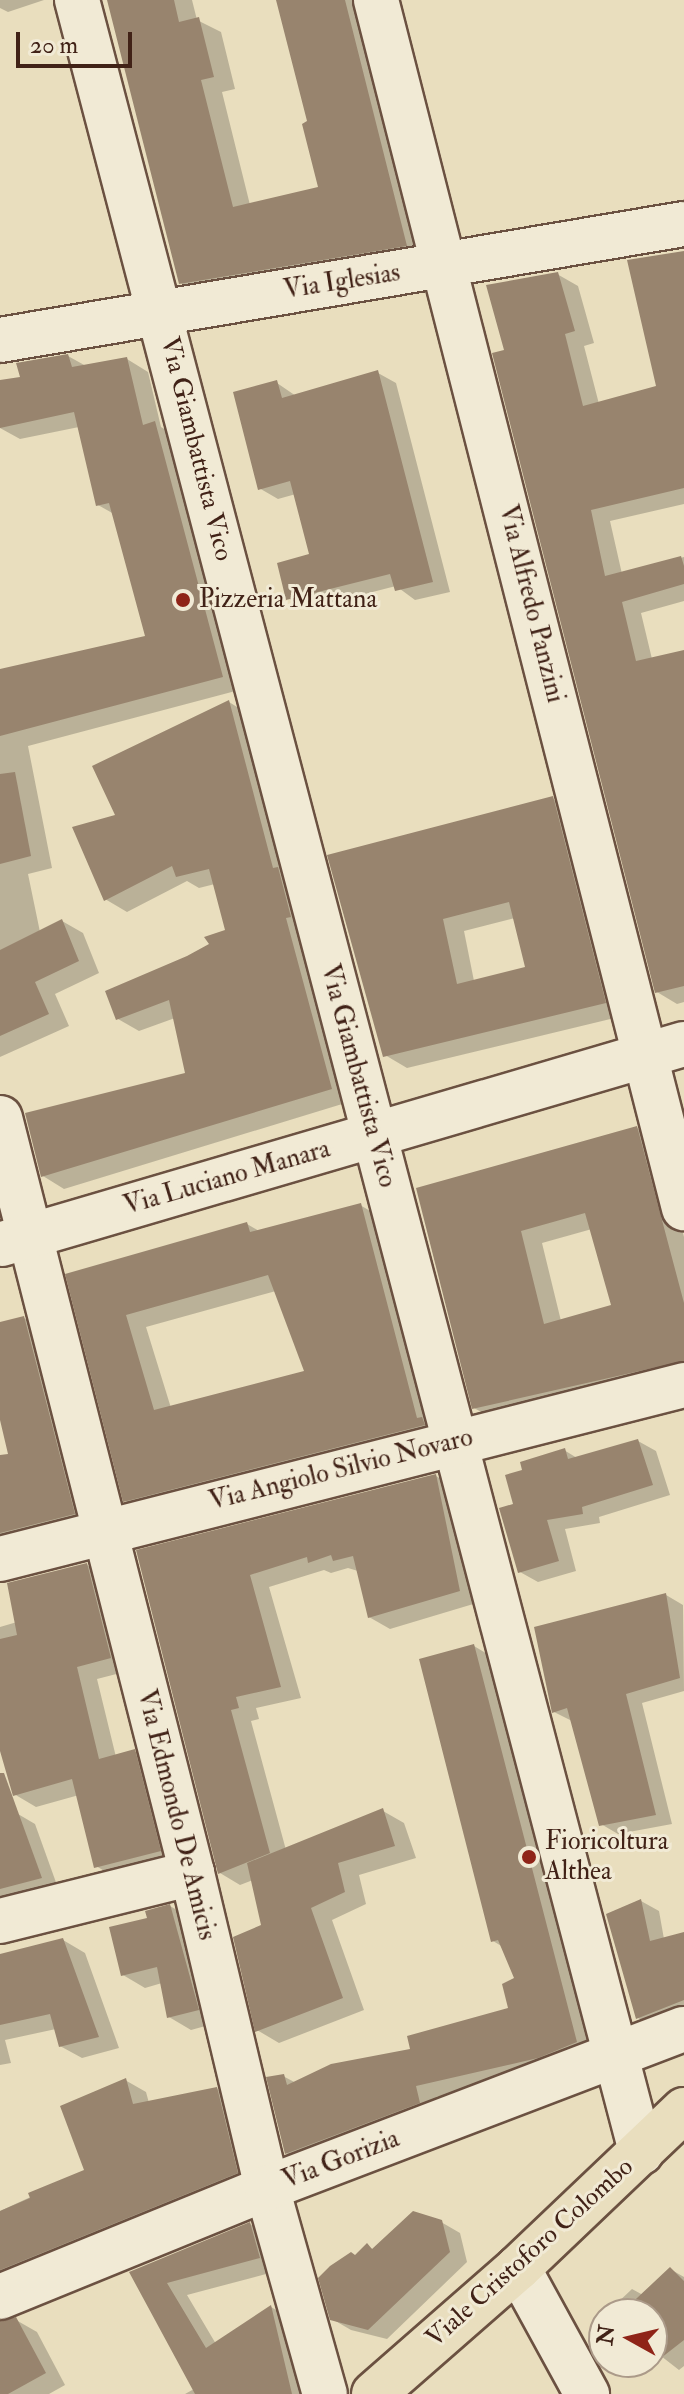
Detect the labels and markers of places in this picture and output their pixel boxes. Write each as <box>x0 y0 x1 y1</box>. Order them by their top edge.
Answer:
place label: Pizzeria Mattana <box>199 584 377 616</box>
marker: Pizzeria Mattana <box>174 591 192 609</box>
place label: Fioricoltura Althea <box>545 1826 668 1888</box>
marker: Fioricoltura Althea <box>520 1848 538 1866</box>

